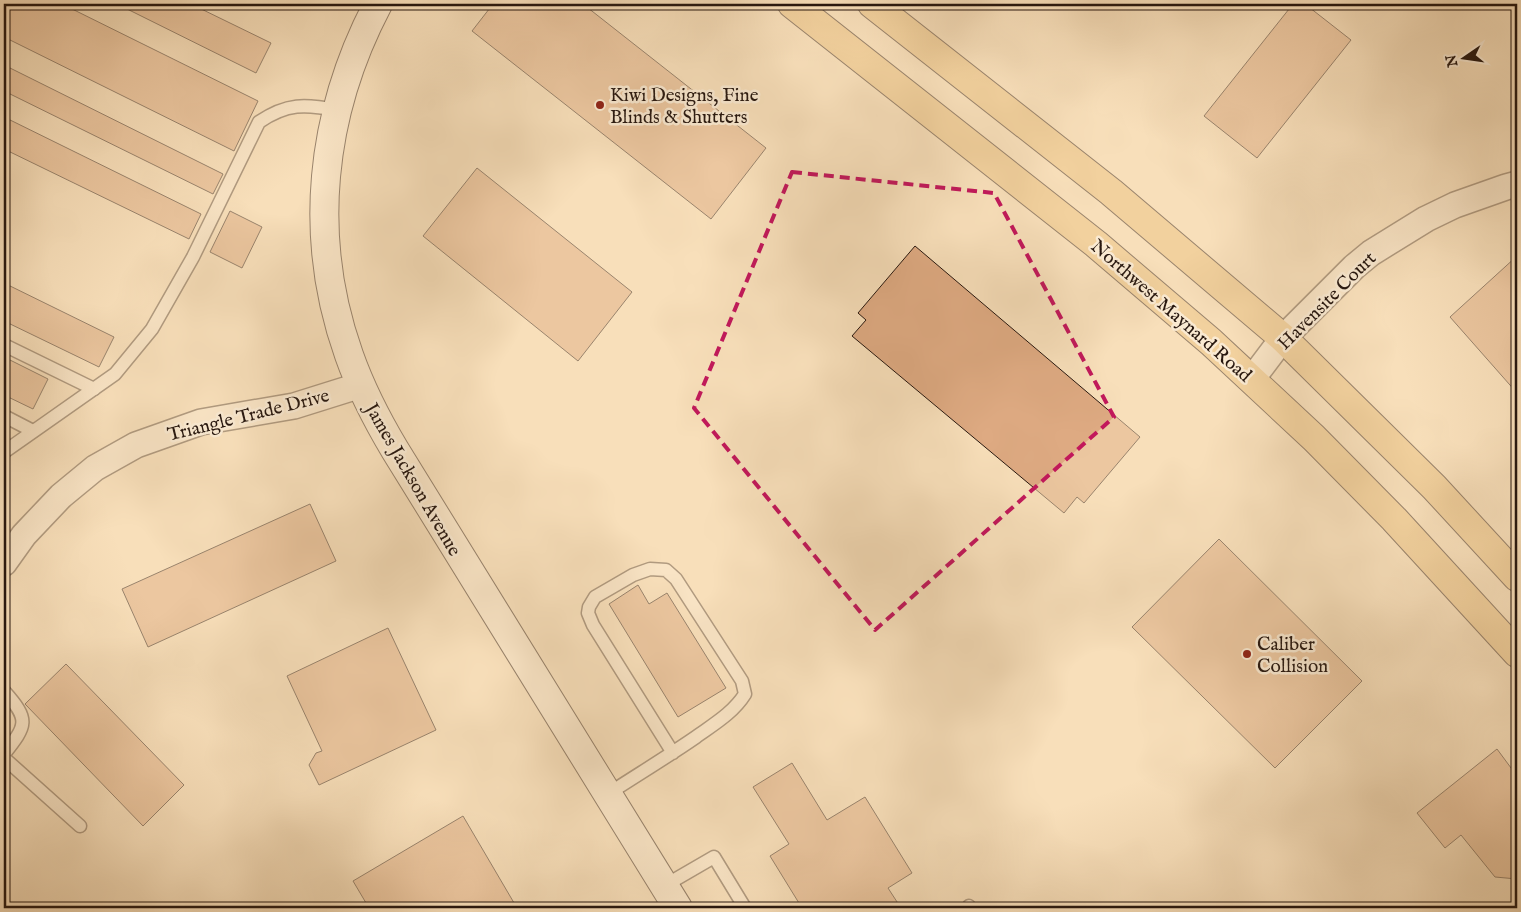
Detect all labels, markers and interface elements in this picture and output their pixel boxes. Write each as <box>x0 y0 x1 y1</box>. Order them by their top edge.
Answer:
north arrow <box>1438 32 1488 82</box>
text: N <box>1442 53 1463 70</box>
place label: Kiwi Designs, Fine Blinds & Shutters <box>610 84 759 130</box>
marker: Kiwi Designs, Fine Blinds & Shutters <box>594 99 606 111</box>
street label: Northwest Maynard Road <box>1085 235 1257 389</box>
street label: Havensite Court <box>1273 247 1382 356</box>
street label: Triangle Trade Drive <box>165 384 332 448</box>
street label: James Jackson Avenue <box>358 398 466 561</box>
place label: Caliber Collision <box>1257 633 1328 679</box>
marker: Caliber Collision <box>1241 648 1253 660</box>

